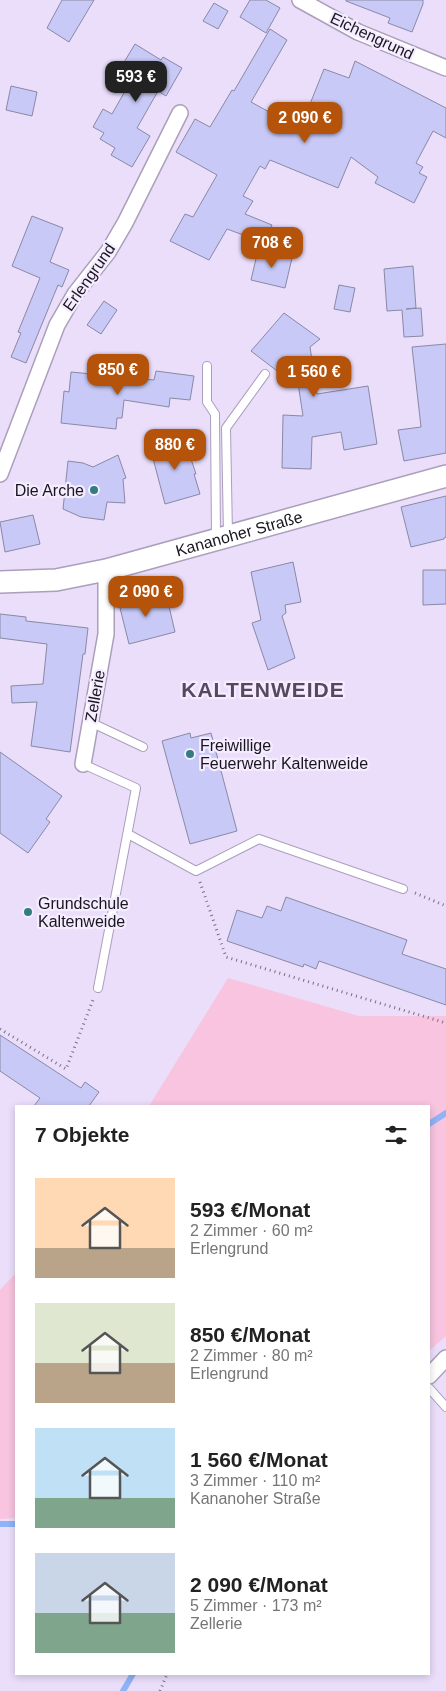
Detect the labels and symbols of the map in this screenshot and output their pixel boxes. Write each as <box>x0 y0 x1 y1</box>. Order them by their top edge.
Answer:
street label: Eichengrund <box>328 9 416 63</box>
pin: 593 € <box>101 61 171 103</box>
pin: 2 090 € <box>259 102 351 144</box>
pin: 708 € <box>237 226 307 269</box>
street label: Erlengrund <box>60 240 118 314</box>
pin: 850 € <box>83 354 153 396</box>
pin: 1 560 € <box>268 356 360 398</box>
pin: 880 € <box>140 428 210 471</box>
place label: Die Arche <box>15 482 84 499</box>
marker: Die Arche <box>88 484 100 496</box>
street label: Kananoher Straße <box>174 508 304 559</box>
pin: 2 090 € <box>100 576 192 618</box>
street label: Zellerie <box>82 669 108 723</box>
district label: KALTENWEIDE <box>181 678 345 701</box>
place label: Freiwillige Feuerwehr Kaltenweide <box>200 737 368 772</box>
marker: Freiwillige Feuerwehr Kaltenweide <box>184 748 196 760</box>
place label: Grundschule Kaltenweide <box>38 895 129 930</box>
marker: Grundschule Kaltenweide <box>22 906 34 918</box>

